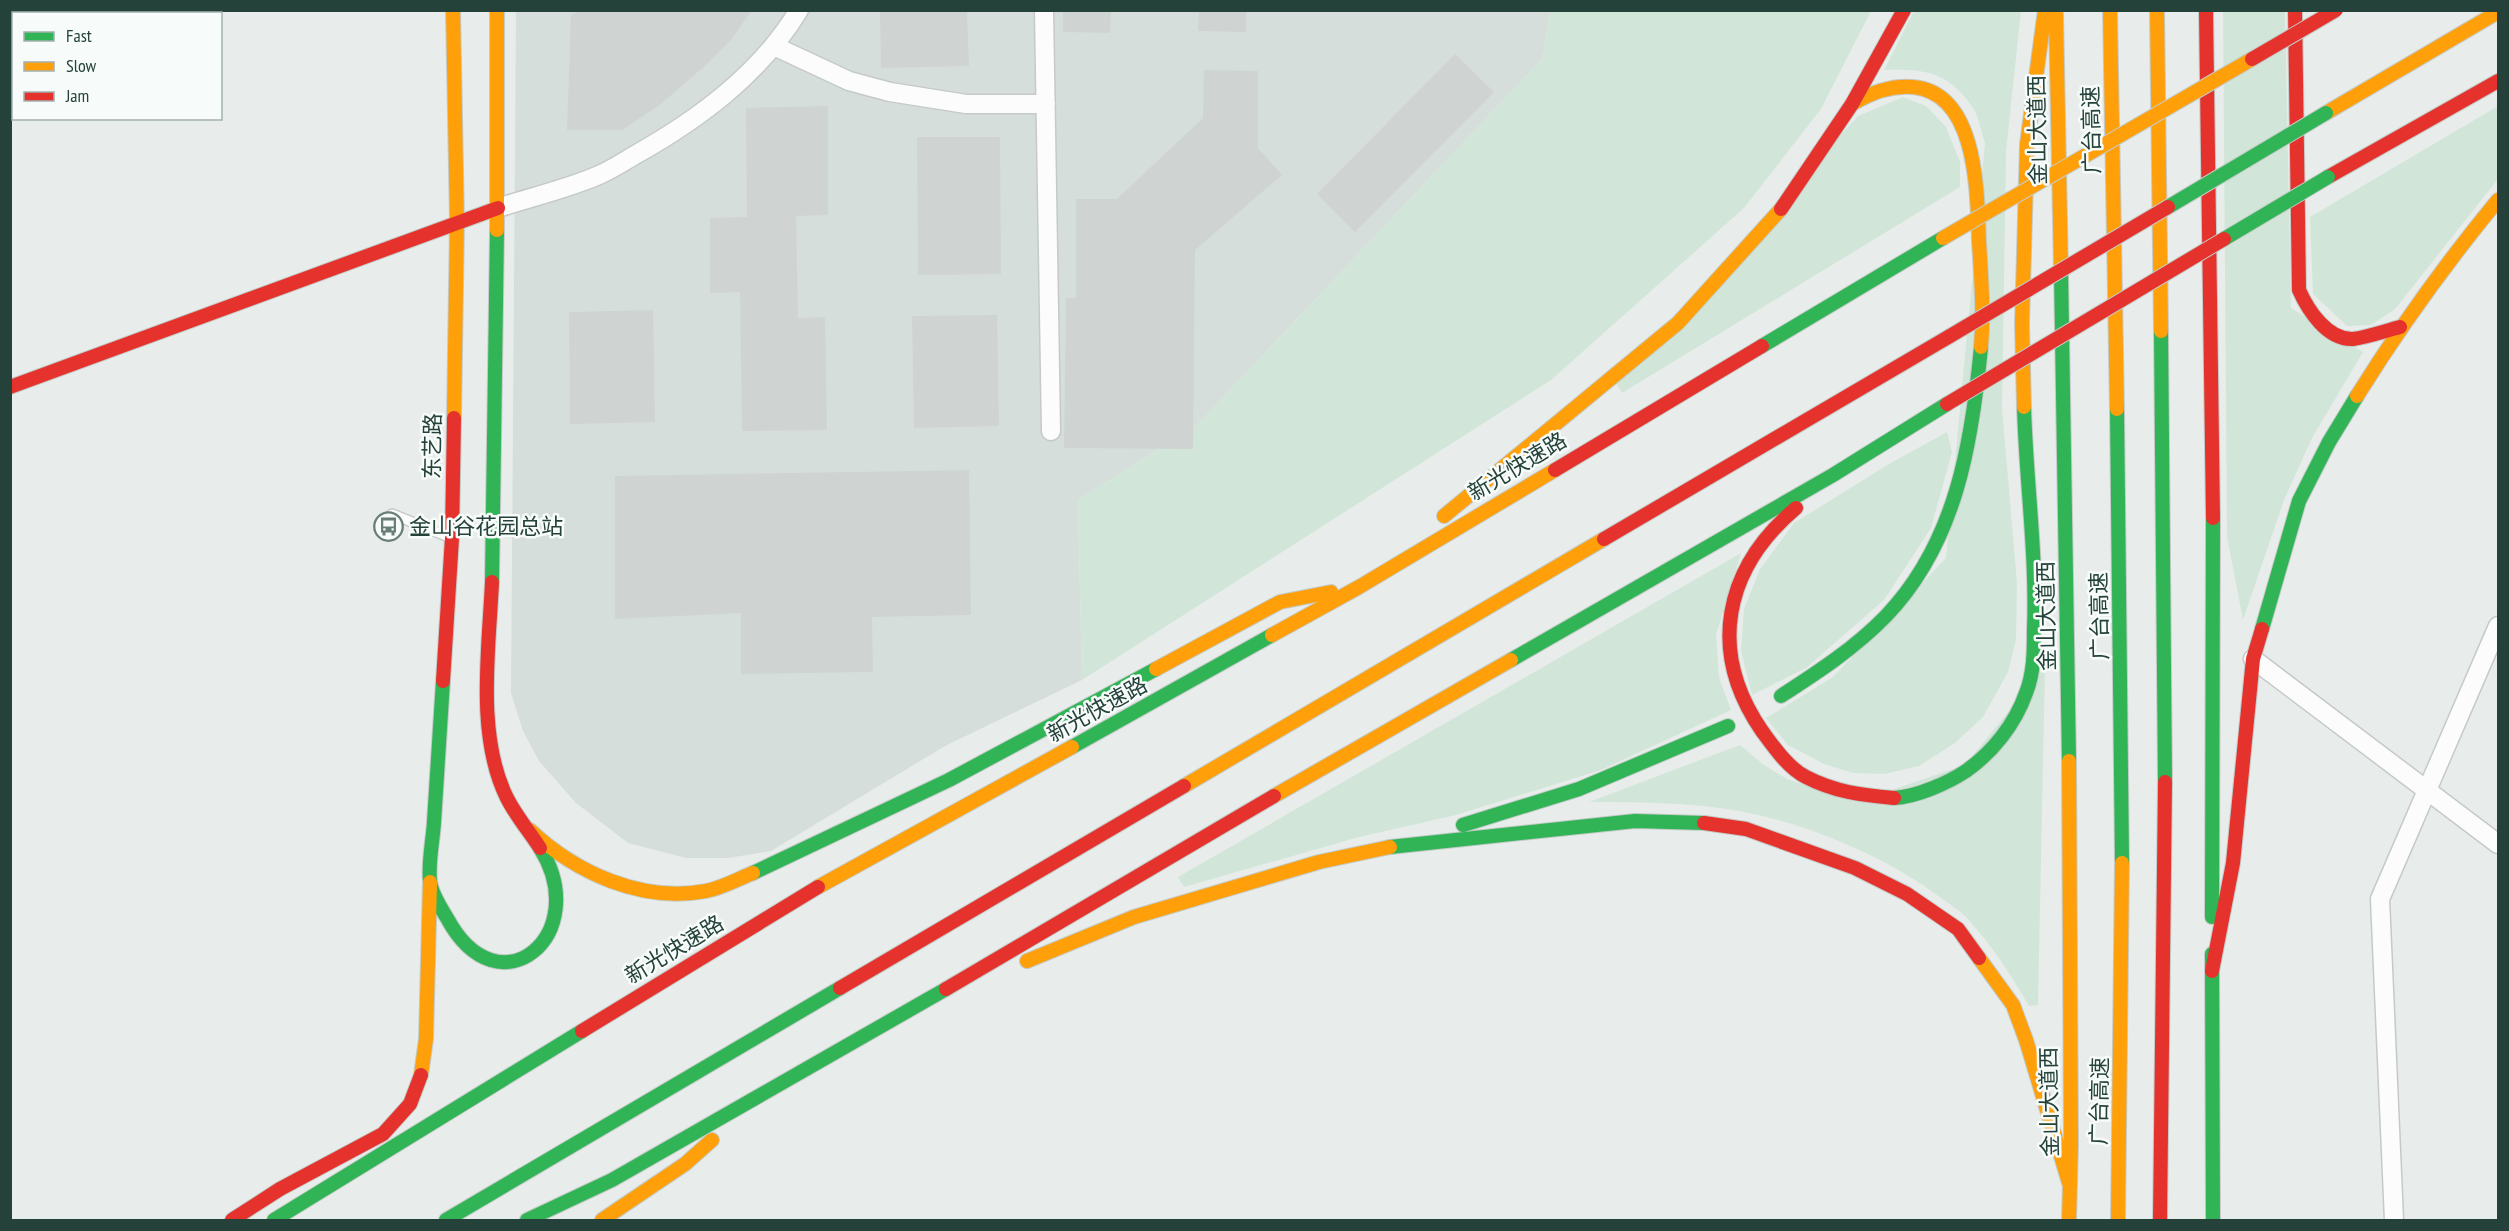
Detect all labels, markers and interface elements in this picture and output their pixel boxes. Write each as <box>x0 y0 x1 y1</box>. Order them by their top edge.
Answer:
legend <box>12 12 222 120</box>
text: Fast <box>66 24 92 47</box>
text: Slow <box>66 54 97 77</box>
street label: 金山大道西 <box>2022 75 2052 185</box>
text: Jam <box>65 84 89 107</box>
street label: 广台高速 <box>2076 86 2106 174</box>
street label: 东艺路 <box>417 413 447 479</box>
street label: 新光快速路 <box>1463 426 1571 506</box>
bus stop icon: 金山谷花园总站 <box>372 510 404 542</box>
place label: 金山谷花园总站 <box>409 512 563 540</box>
street label: 金山大道西 <box>2031 561 2061 671</box>
street label: 广台高速 <box>2084 572 2114 660</box>
street label: 新光快速路 <box>1042 670 1152 748</box>
street label: 新光快速路 <box>620 909 728 989</box>
street label: 金山大道西 <box>2034 1047 2064 1157</box>
street label: 广台高速 <box>2084 1057 2114 1145</box>

